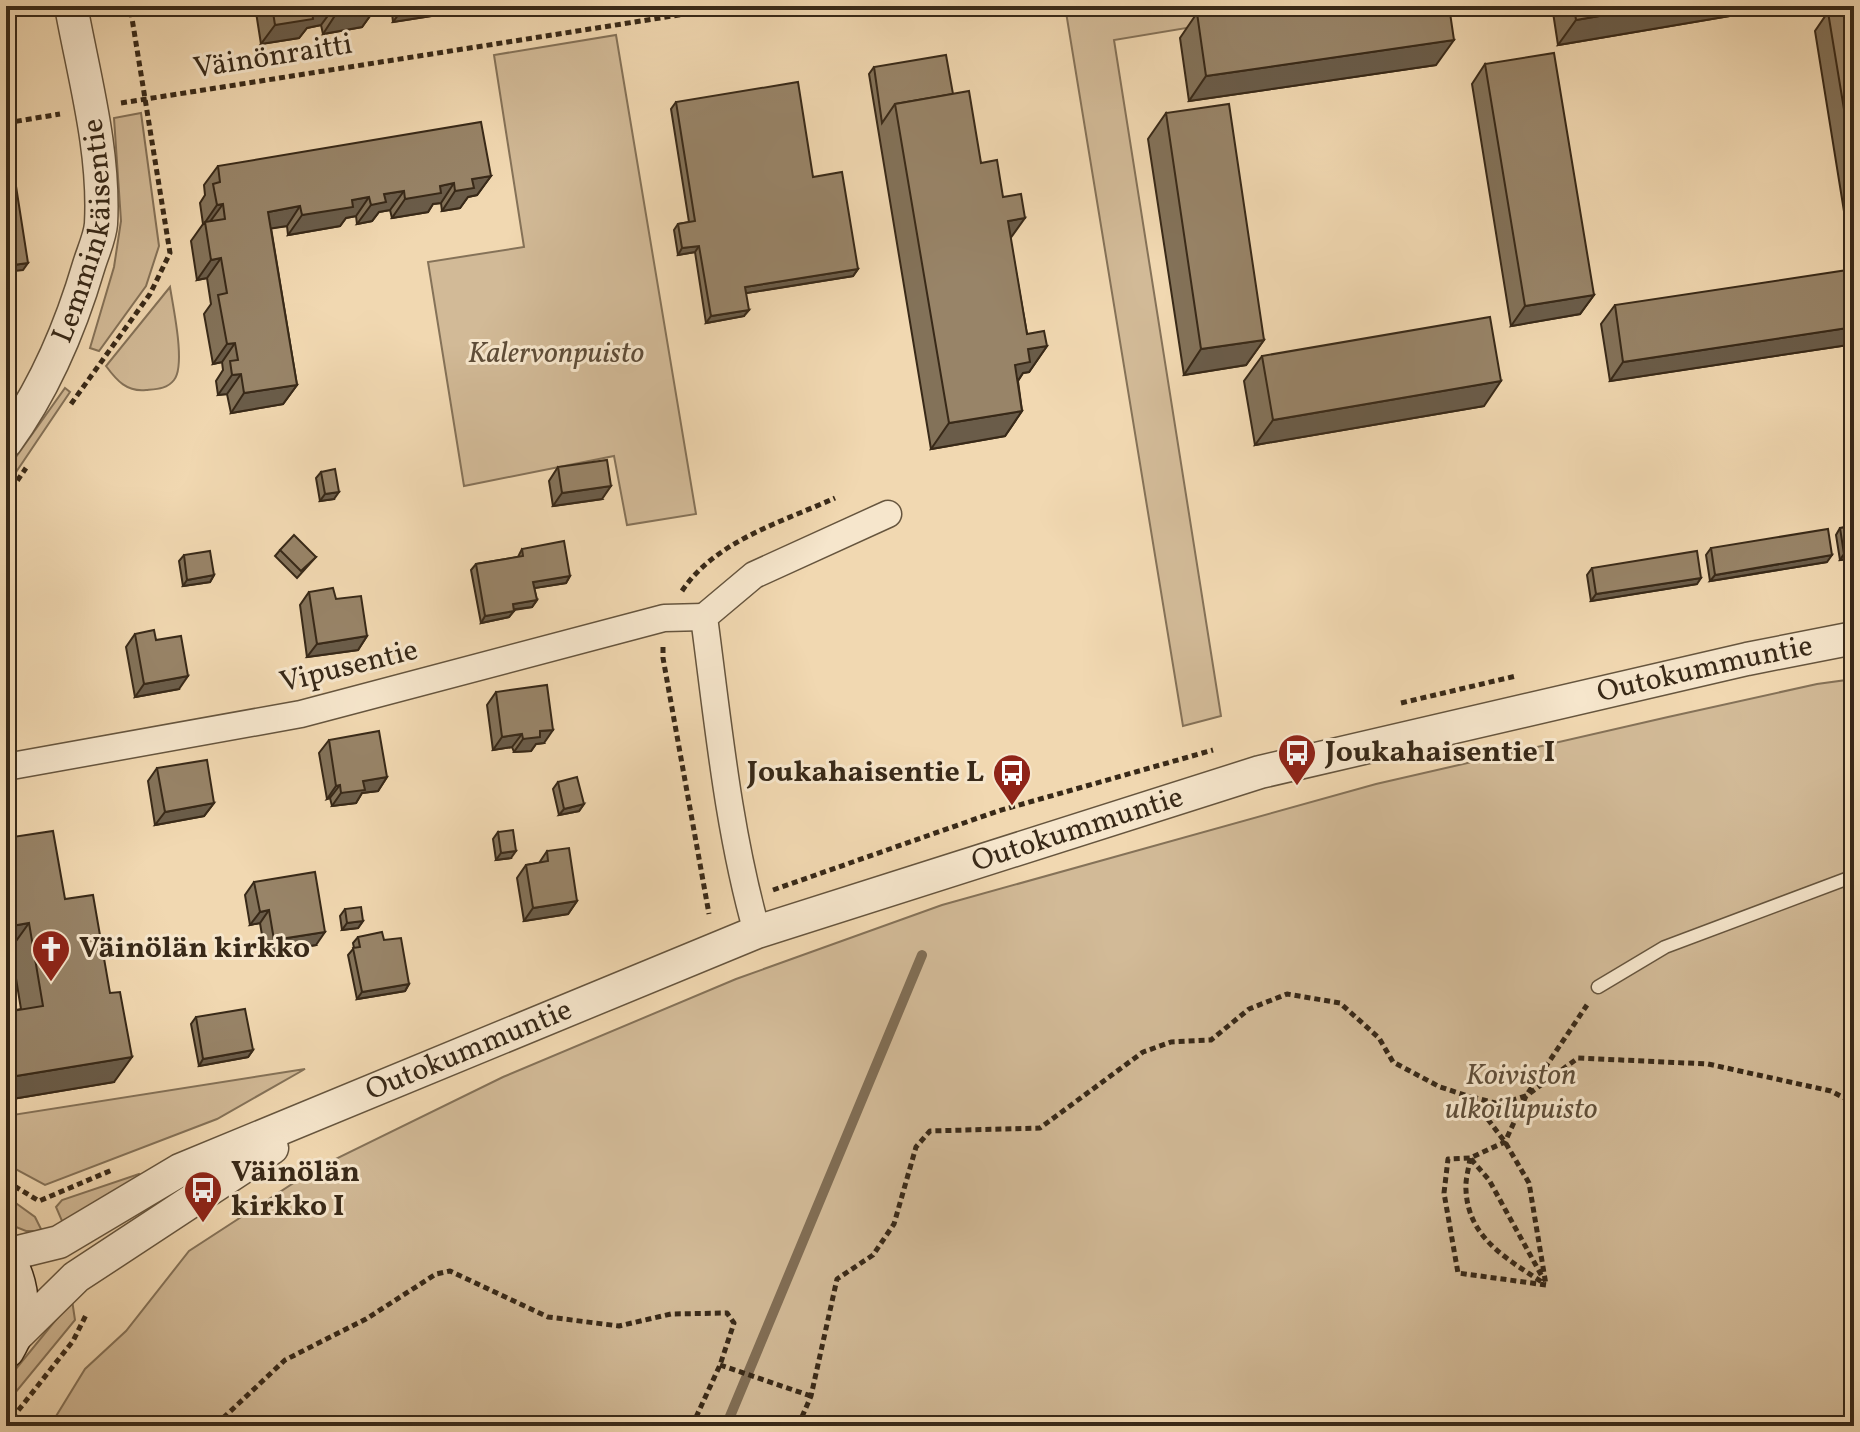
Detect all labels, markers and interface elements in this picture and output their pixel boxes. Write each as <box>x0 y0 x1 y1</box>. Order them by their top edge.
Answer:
street label: Väinönraitti <box>190 24 356 90</box>
street label: Lemminkäisentie <box>42 115 123 350</box>
park label: Kalervonpuisto <box>468 333 645 375</box>
street label: Outokummuntie <box>1593 626 1816 714</box>
street label: Vipusentie <box>276 630 422 704</box>
bus stop icon: Joukahaisentie I <box>1276 732 1318 787</box>
place label: Joukahaisentie I <box>1324 732 1555 774</box>
place label: Joukahaisentie L <box>746 752 984 794</box>
bus stop icon: Joukahaisentie L <box>991 752 1033 807</box>
street label: Outokummuntie <box>967 777 1189 883</box>
church icon: Väinölän kirkko <box>30 928 72 983</box>
place label: Väinölän kirkko <box>79 928 310 970</box>
street label: Outokummuntie <box>359 989 579 1112</box>
park label: Koiviston ulkoilupuisto <box>1445 1055 1598 1131</box>
place label: Väinölän kirkko I <box>231 1152 360 1228</box>
bus stop icon: Väinölän kirkko I <box>182 1169 224 1224</box>

